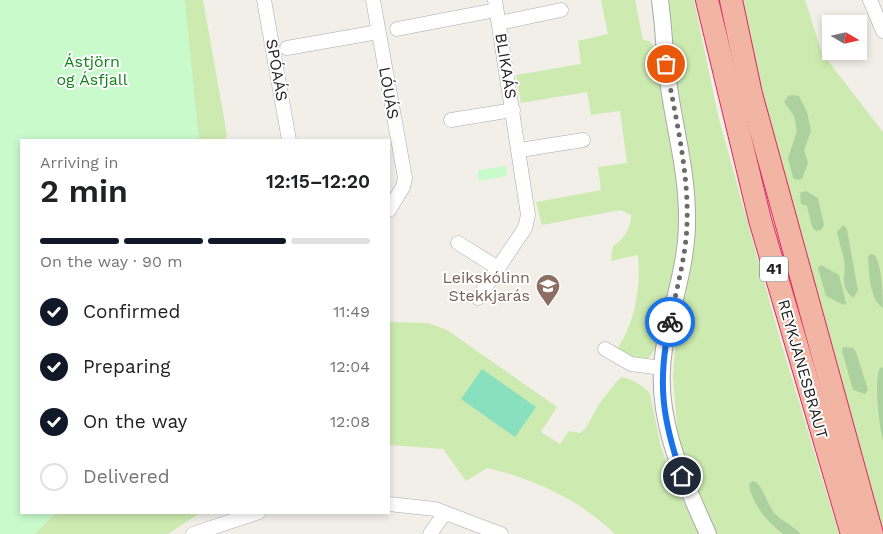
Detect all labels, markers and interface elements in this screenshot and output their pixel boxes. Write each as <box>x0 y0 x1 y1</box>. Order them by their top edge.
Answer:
north arrow <box>822 15 868 60</box>
map controls <box>822 15 867 60</box>
street label: BLIKAÁS <box>491 32 521 100</box>
street label: SPÓAÁS <box>262 37 292 103</box>
pin <box>645 43 687 85</box>
icon: bag <box>652 50 680 78</box>
park label: Ástjörn og Ásfjall <box>56 52 128 89</box>
street label: LÓUÁS <box>375 65 403 121</box>
text: Arriving in <box>40 153 118 172</box>
text: 12:15–12:20 <box>266 170 370 193</box>
text: 2 min <box>40 172 128 210</box>
text: On the way · 90 m <box>40 252 183 271</box>
road number: 41 <box>760 256 788 282</box>
place label: Leikskólinn Stekkjarás <box>443 268 530 305</box>
school or university icon: Leikskólinn Stekkjarás <box>535 273 561 307</box>
courier <box>645 297 695 347</box>
street label: REYKJANESBRAUT <box>774 297 832 441</box>
icon: check <box>40 298 68 326</box>
text: Confirmed <box>83 300 180 323</box>
text: 11:49 <box>333 302 370 321</box>
icon: bike <box>656 308 684 336</box>
icon: check <box>40 353 68 381</box>
text: Preparing <box>83 355 170 378</box>
text: 12:04 <box>330 357 370 376</box>
icon: check <box>40 408 68 436</box>
text: On the way <box>83 410 187 433</box>
text: 12:08 <box>330 412 370 431</box>
pin <box>661 455 703 497</box>
icon: home <box>668 462 696 490</box>
text: Delivered <box>83 465 170 488</box>

